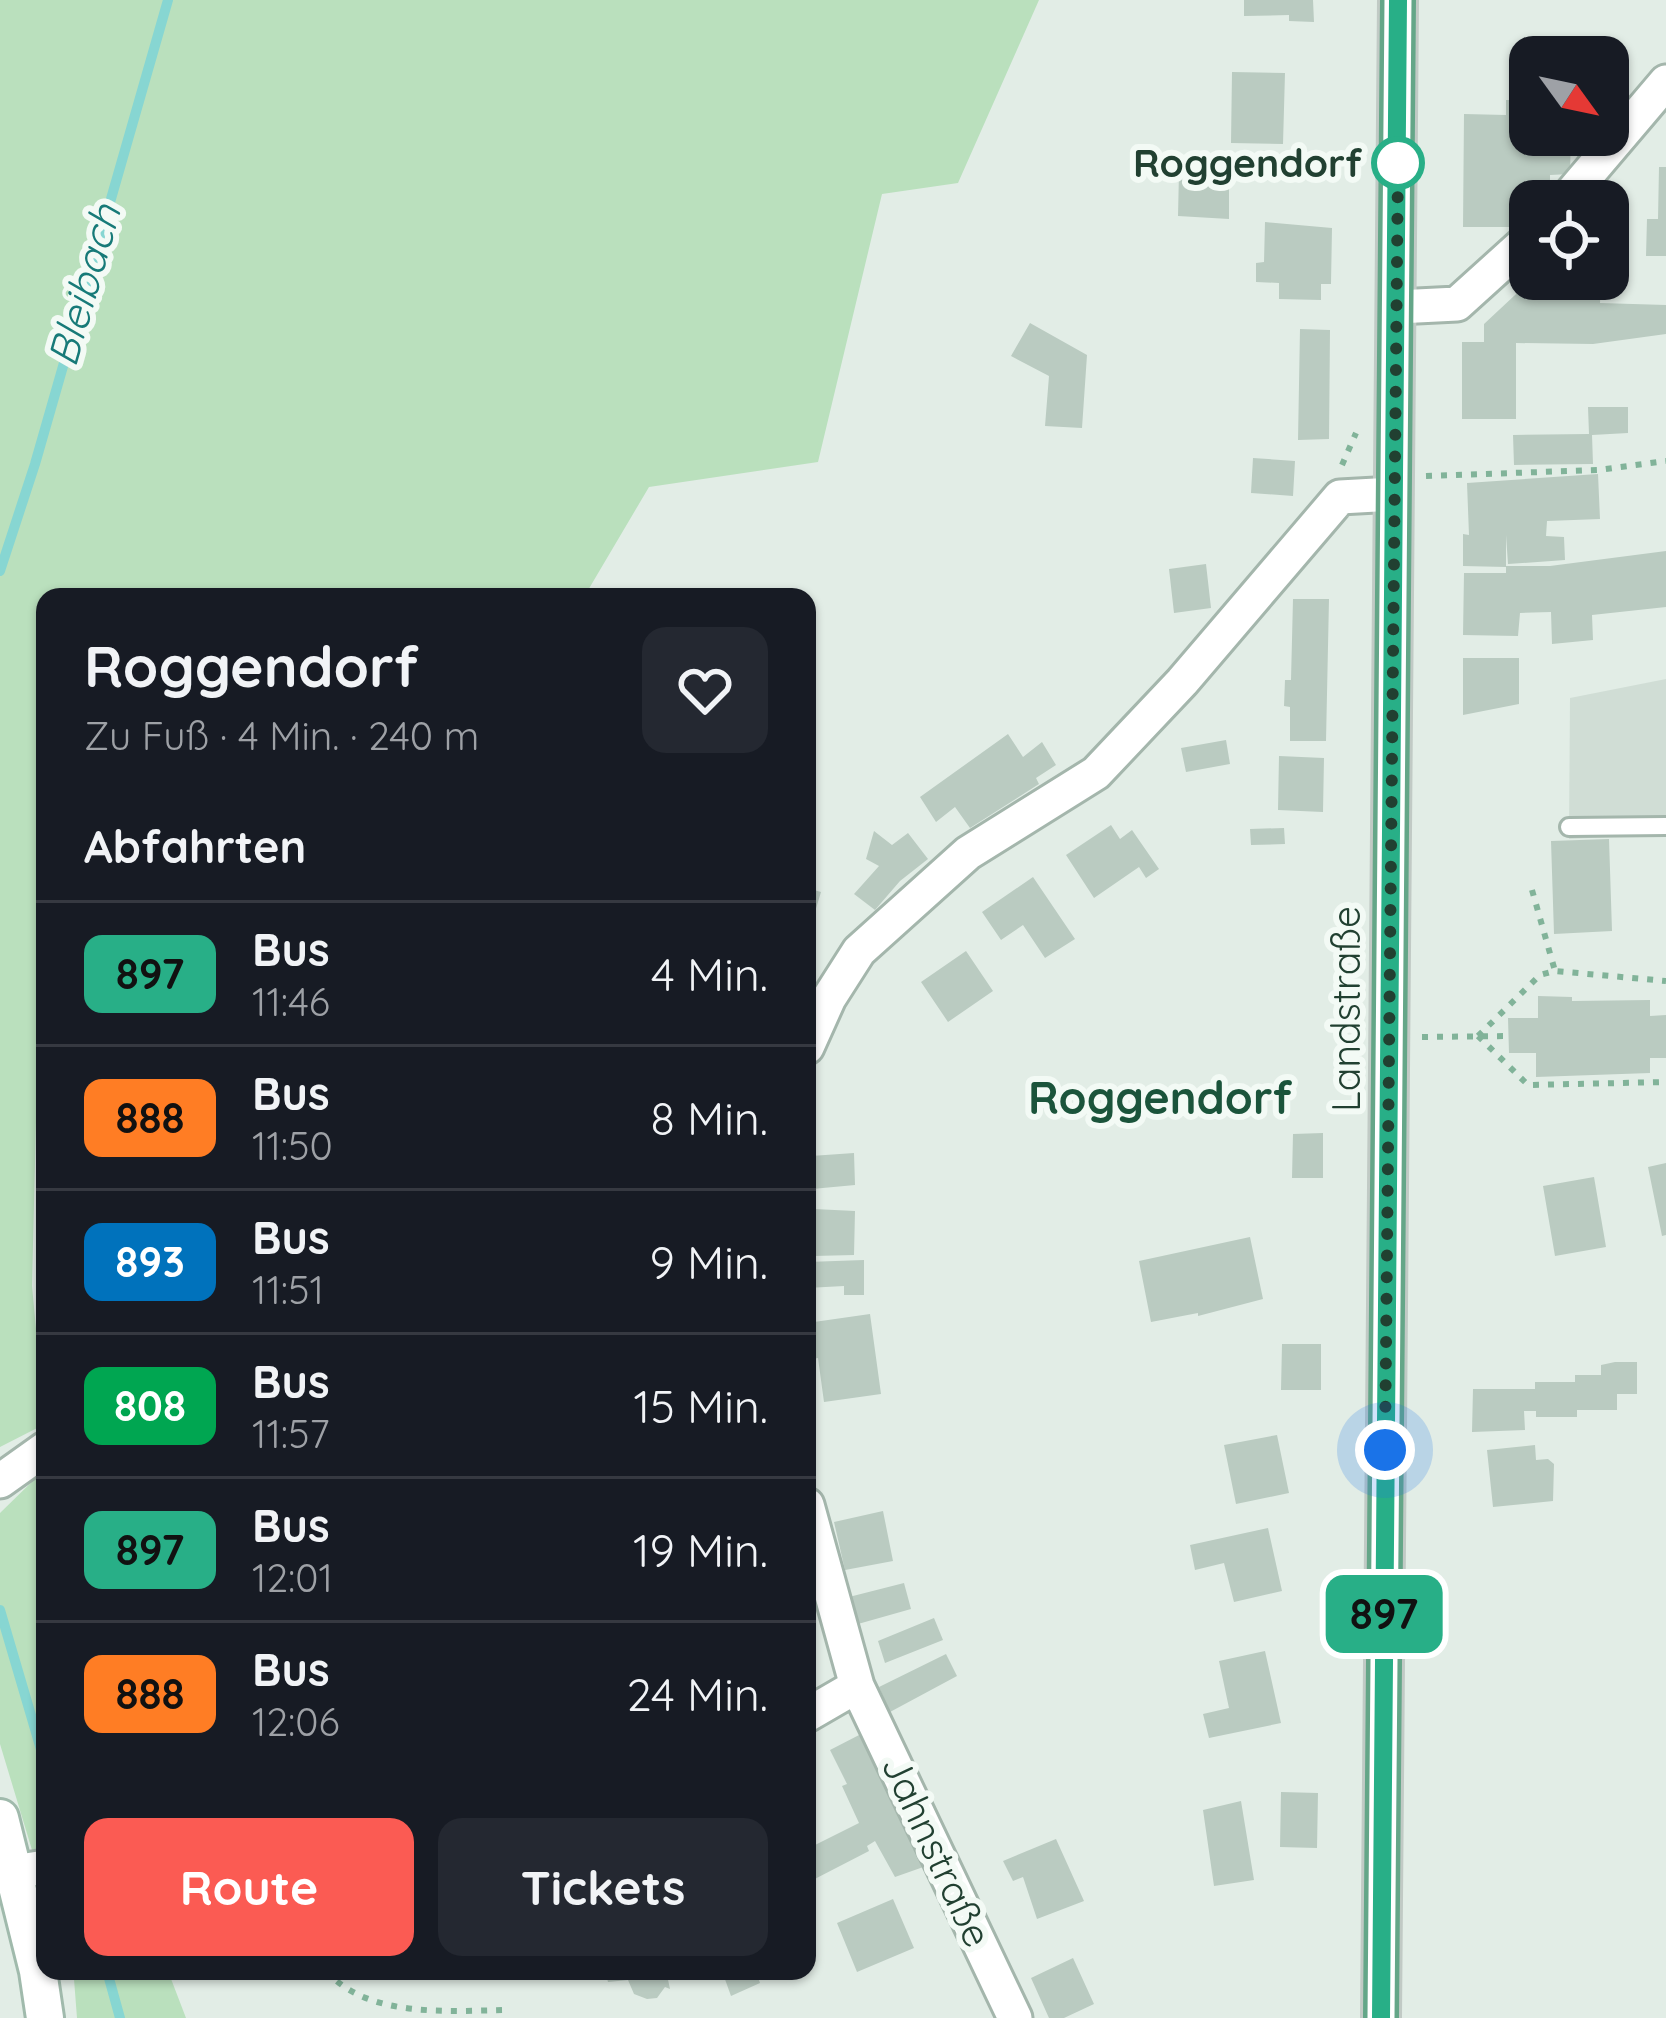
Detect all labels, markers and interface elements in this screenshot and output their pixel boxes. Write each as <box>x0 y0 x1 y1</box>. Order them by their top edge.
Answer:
north arrow <box>1509 36 1629 156</box>
map controls <box>1509 36 1629 300</box>
place label: Roggendorf <box>1133 138 1362 187</box>
marker: Roggendorf <box>1373 138 1423 188</box>
button: locate <box>1509 180 1629 300</box>
water label: Bleibach <box>35 197 132 372</box>
button: heart <box>642 627 768 753</box>
text: Roggendorf <box>84 630 419 701</box>
text: Zu Fuß · 4 Min. · 240 m <box>84 711 479 760</box>
text: Abfahrten <box>84 818 306 874</box>
street label: Landstraße <box>1321 906 1370 1112</box>
text: Bus <box>252 921 330 977</box>
text: 4 Min. <box>651 946 768 1002</box>
text: 897 <box>116 947 184 1000</box>
text: 11:46 <box>252 977 330 1026</box>
text: Bus <box>252 1065 330 1121</box>
district label: Roggendorf <box>1028 1069 1292 1125</box>
text: 8 Min. <box>650 1090 768 1146</box>
text: 888 <box>115 1091 185 1144</box>
text: 11:50 <box>252 1121 333 1170</box>
text: Bus <box>252 1209 330 1265</box>
text: 9 Min. <box>650 1234 768 1290</box>
text: 893 <box>115 1235 185 1288</box>
text: 11:51 <box>252 1265 324 1314</box>
text: Bus <box>252 1353 330 1409</box>
text: 15 Min. <box>634 1378 768 1434</box>
text: 808 <box>114 1379 186 1432</box>
text: 11:57 <box>252 1409 329 1458</box>
your location <box>1355 1420 1415 1480</box>
text: Bus <box>252 1497 330 1553</box>
text: 19 Min. <box>633 1522 768 1578</box>
text: 897 <box>116 1523 184 1576</box>
text: 12:01 <box>252 1553 333 1602</box>
line badge: 897 <box>1315 1575 1453 1653</box>
text: 897 <box>1350 1587 1418 1640</box>
text: Bus <box>252 1641 330 1697</box>
text: 24 Min. <box>627 1666 768 1722</box>
text: 888 <box>115 1667 185 1720</box>
text: 12:06 <box>252 1697 340 1746</box>
street label: Jahnstraße <box>872 1747 1003 1954</box>
button: Route <box>84 1818 414 1956</box>
button: Tickets <box>438 1818 768 1956</box>

